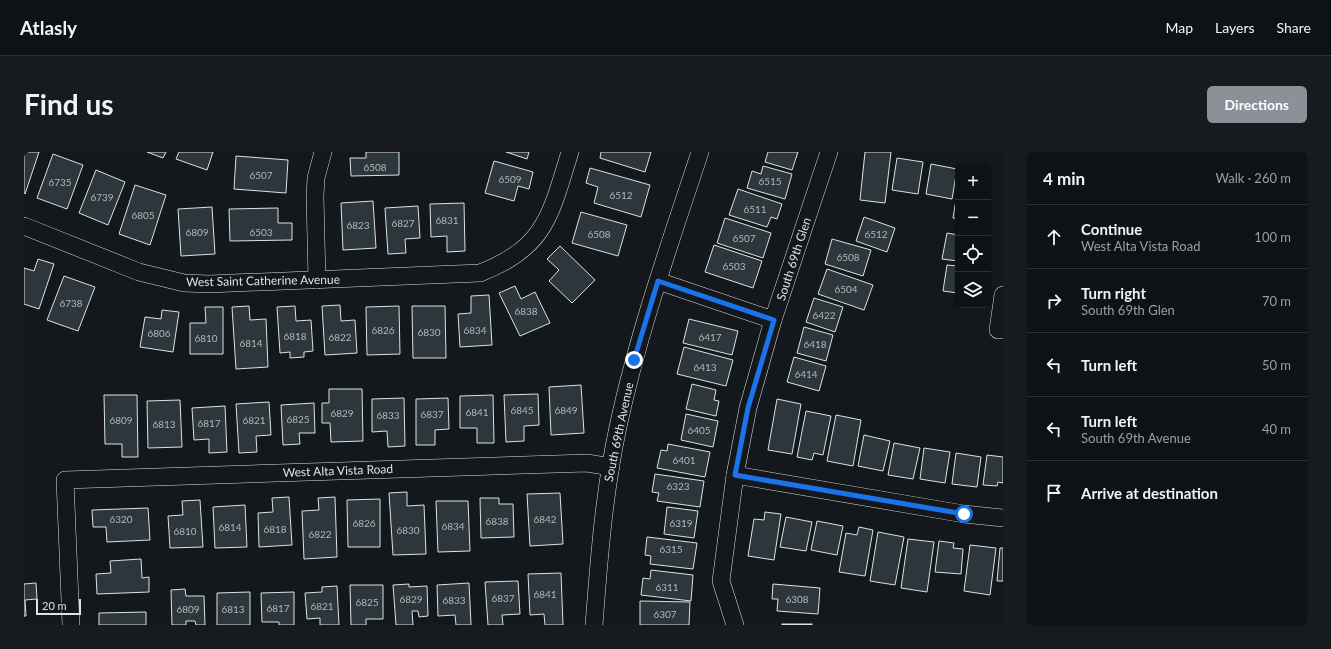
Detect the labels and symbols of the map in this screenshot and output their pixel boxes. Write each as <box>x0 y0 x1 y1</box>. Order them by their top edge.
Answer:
house number: 6508 <box>363 161 387 173</box>
house number: 6507 <box>249 169 273 181</box>
house number: 6509 <box>498 173 522 185</box>
house number: 6515 <box>758 175 782 187</box>
house number: 6735 <box>48 176 72 188</box>
house number: 6512 <box>609 189 633 201</box>
house number: 6739 <box>90 191 114 203</box>
house number: 6511 <box>743 203 767 215</box>
house number: 6805 <box>131 209 155 221</box>
house number: 6831 <box>435 214 459 226</box>
street label: South 69th Glen <box>773 215 814 302</box>
house number: 6827 <box>391 217 415 229</box>
house number: 6823 <box>346 219 370 231</box>
house number: 6809 <box>185 226 209 238</box>
house number: 6503 <box>249 226 273 238</box>
house number: 6508 <box>587 228 611 240</box>
house number: 6512 <box>864 228 888 240</box>
house number: 6507 <box>732 232 756 244</box>
house number: 6508 <box>836 251 860 263</box>
house number: 6503 <box>722 260 746 272</box>
street label: West Saint Catherine Avenue <box>186 272 340 289</box>
house number: 6504 <box>834 283 858 295</box>
house number: 6738 <box>59 297 83 309</box>
house number: 6838 <box>514 305 538 317</box>
house number: 6422 <box>812 309 836 321</box>
house number: 6826 <box>371 324 395 336</box>
house number: 6834 <box>463 324 487 336</box>
house number: 6830 <box>417 326 441 338</box>
house number: 6806 <box>147 327 171 339</box>
house number: 6818 <box>283 330 307 342</box>
house number: 6822 <box>328 331 352 343</box>
house number: 6417 <box>698 331 722 343</box>
house number: 6810 <box>194 332 218 344</box>
house number: 6814 <box>239 337 263 349</box>
house number: 6418 <box>803 338 827 350</box>
route end <box>625 351 643 369</box>
house number: 6413 <box>693 361 717 373</box>
house number: 6414 <box>794 368 818 380</box>
street label: South 69th Avenue <box>601 381 636 483</box>
house number: 6845 <box>510 404 534 416</box>
house number: 6849 <box>554 404 578 416</box>
house number: 6841 <box>465 406 489 418</box>
house number: 6829 <box>330 407 354 419</box>
house number: 6837 <box>420 408 444 420</box>
house number: 6833 <box>376 409 400 421</box>
house number: 6825 <box>286 413 310 425</box>
house number: 6809 <box>109 414 133 426</box>
house number: 6821 <box>242 414 266 426</box>
house number: 6817 <box>197 417 221 429</box>
house number: 6813 <box>152 418 176 430</box>
house number: 6405 <box>687 424 711 436</box>
house number: 6401 <box>672 454 696 466</box>
street label: West Alta Vista Road <box>283 461 393 480</box>
house number: 6323 <box>666 480 690 492</box>
route start <box>955 505 973 523</box>
house number: 6320 <box>109 513 133 525</box>
house number: 6842 <box>533 513 557 525</box>
house number: 6838 <box>485 515 509 527</box>
house number: 6826 <box>352 517 376 529</box>
house number: 6319 <box>669 517 693 529</box>
house number: 6834 <box>441 520 465 532</box>
house number: 6814 <box>218 521 242 533</box>
house number: 6818 <box>263 523 287 535</box>
house number: 6830 <box>396 524 420 536</box>
house number: 6810 <box>173 525 197 537</box>
house number: 6822 <box>308 528 332 540</box>
house number: 6315 <box>659 543 683 555</box>
house number: 6311 <box>655 581 679 593</box>
house number: 6841 <box>533 588 557 600</box>
house number: 6837 <box>491 592 515 604</box>
house number: 6829 <box>399 593 423 605</box>
house number: 6308 <box>785 593 809 605</box>
house number: 6833 <box>442 594 466 606</box>
house number: 6825 <box>355 596 379 608</box>
scale bar <box>36 597 81 616</box>
house number: 6821 <box>310 600 334 612</box>
house number: 6817 <box>266 602 290 614</box>
house number: 6809 <box>176 603 200 615</box>
house number: 6813 <box>221 603 245 615</box>
house number: 6307 <box>653 608 677 620</box>

